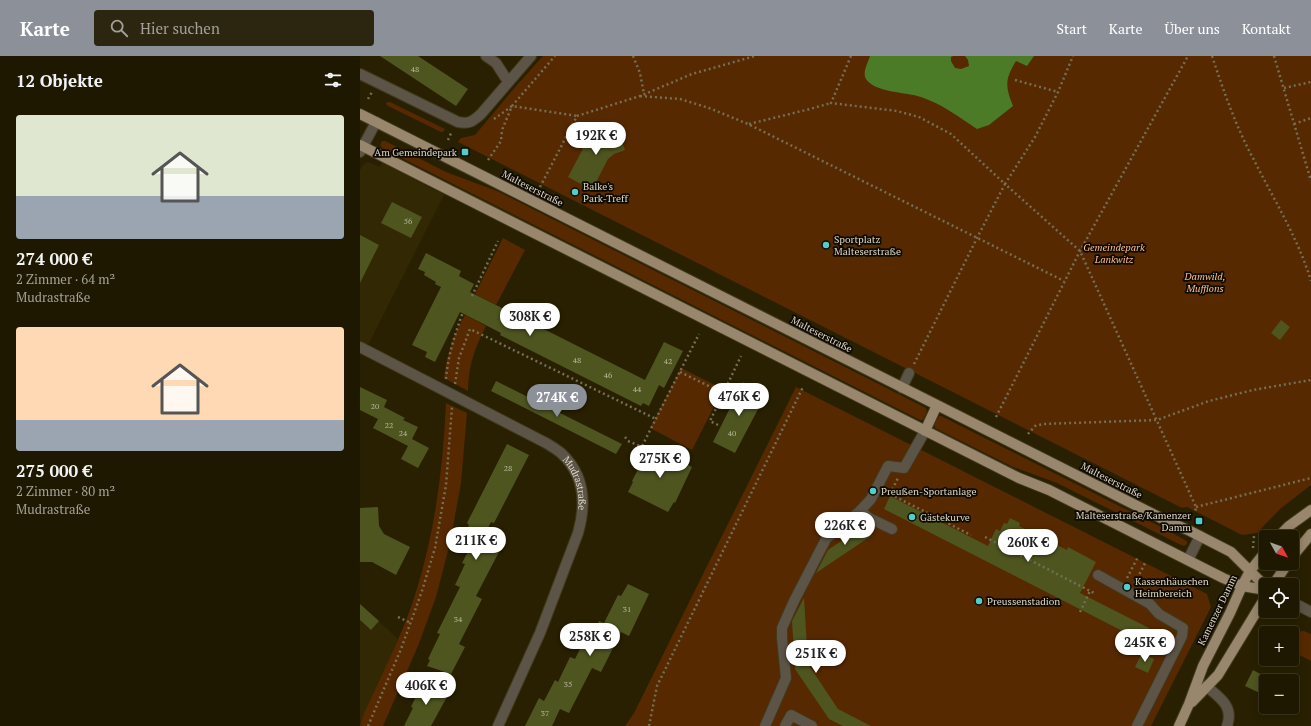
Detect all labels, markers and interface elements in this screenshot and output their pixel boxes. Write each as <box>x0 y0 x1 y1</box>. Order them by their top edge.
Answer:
search box <box>94 10 374 46</box>
text: Karte <box>20 16 70 41</box>
icon: search <box>108 17 130 39</box>
text: Hier suchen <box>140 18 220 38</box>
text: Start <box>1057 19 1087 38</box>
text: Karte <box>1109 19 1143 38</box>
text: Über uns <box>1165 19 1220 38</box>
text: Kontakt <box>1242 19 1291 38</box>
house number: 48 <box>411 64 419 74</box>
text: 12 Objekte <box>16 69 103 92</box>
icon: filters <box>322 69 344 91</box>
pin: 192K € <box>563 122 629 156</box>
text: 192K € <box>575 126 617 144</box>
icon: home <box>144 141 216 213</box>
place label: Am Gemeindepark <box>374 146 458 159</box>
marker: Am Gemeindepark <box>460 147 470 157</box>
street label: Malteserstraße <box>500 167 566 209</box>
place label: Balke's Park-Treff <box>583 180 628 205</box>
marker: Balke's Park-Treff <box>570 187 580 197</box>
house number: 56 <box>404 216 413 226</box>
place label: Sportplatz Malteserstraße <box>834 233 901 258</box>
marker: Sportplatz Malteserstraße <box>821 240 831 250</box>
park label: Gemeindepark Lankwitz <box>1083 241 1145 266</box>
text: 274 000 € <box>16 247 92 270</box>
text: 2 Zimmer · 64 m² <box>16 270 115 288</box>
park label: Damwild, Mufflons <box>1184 270 1225 295</box>
text: Mudrastraße <box>16 288 90 306</box>
pin: 308K € <box>497 303 563 337</box>
text: 308K € <box>509 307 551 325</box>
street label: Malteserstraße <box>789 313 855 355</box>
icon: home <box>144 353 216 425</box>
house number: 48 <box>573 355 581 365</box>
house number: 42 <box>664 356 672 366</box>
house number: 46 <box>604 370 613 380</box>
pin: 476K € <box>706 383 772 417</box>
pin: 274K € <box>524 384 590 418</box>
house number: 44 <box>633 384 642 394</box>
text: 476K € <box>718 387 760 405</box>
text: 274K € <box>536 388 578 406</box>
house number: 20 <box>371 401 379 411</box>
house number: 22 <box>385 420 393 430</box>
house number: 24 <box>399 428 408 438</box>
house number: 40 <box>728 428 736 438</box>
pin: 275K € <box>627 445 693 479</box>
text: 275K € <box>639 449 681 467</box>
street label: Mudrastraße <box>560 453 589 511</box>
text: 275 000 € <box>16 459 92 482</box>
street label: Malteserstraße <box>1079 459 1145 501</box>
house number: 28 <box>504 463 512 473</box>
text: 2 Zimmer · 80 m² <box>16 482 115 500</box>
place label: Preußen-Sportanlage <box>881 485 977 498</box>
marker: Preußen-Sportanlage <box>868 486 878 496</box>
text: Mudrastraße <box>16 500 90 518</box>
place label: Malteserstraße/Kamenzer Damm <box>1076 509 1191 534</box>
place label: Gästekurve <box>920 511 970 524</box>
pin: 226K € <box>812 512 878 546</box>
marker: Gästekurve <box>907 512 917 522</box>
text: 226K € <box>824 516 866 534</box>
marker: Malteserstraße/Kamenzer Damm <box>1194 516 1204 526</box>
pin: 211K € <box>443 527 509 561</box>
pin: 260K € <box>995 529 1061 563</box>
north arrow <box>1259 530 1299 570</box>
map controls <box>1259 530 1299 714</box>
text: 211K € <box>455 531 497 549</box>
text: 260K € <box>1007 533 1049 551</box>
street label: Kamenzer Damm <box>1195 573 1240 647</box>
place label: Kassenhäuschen Heimbereich <box>1135 575 1209 600</box>
button: locate <box>1259 578 1299 618</box>
marker: Kassenhäuschen Heimbereich <box>1122 582 1132 592</box>
place label: Preussenstadion <box>987 595 1060 608</box>
marker: Preussenstadion <box>974 596 984 606</box>
house number: 31 <box>623 604 631 614</box>
house number: 34 <box>454 614 463 624</box>
pin: 258K € <box>557 623 623 657</box>
button: + <box>1259 626 1299 666</box>
text: 258K € <box>569 627 611 645</box>
pin: 245K € <box>1112 629 1178 663</box>
text: 245K € <box>1124 633 1166 651</box>
pin: 251K € <box>783 640 849 674</box>
text: 251K € <box>795 644 837 662</box>
pin: 406K € <box>393 672 459 706</box>
button: − <box>1259 674 1299 714</box>
text: 406K € <box>405 676 447 694</box>
house number: 35 <box>564 679 572 689</box>
house number: 37 <box>541 708 549 718</box>

